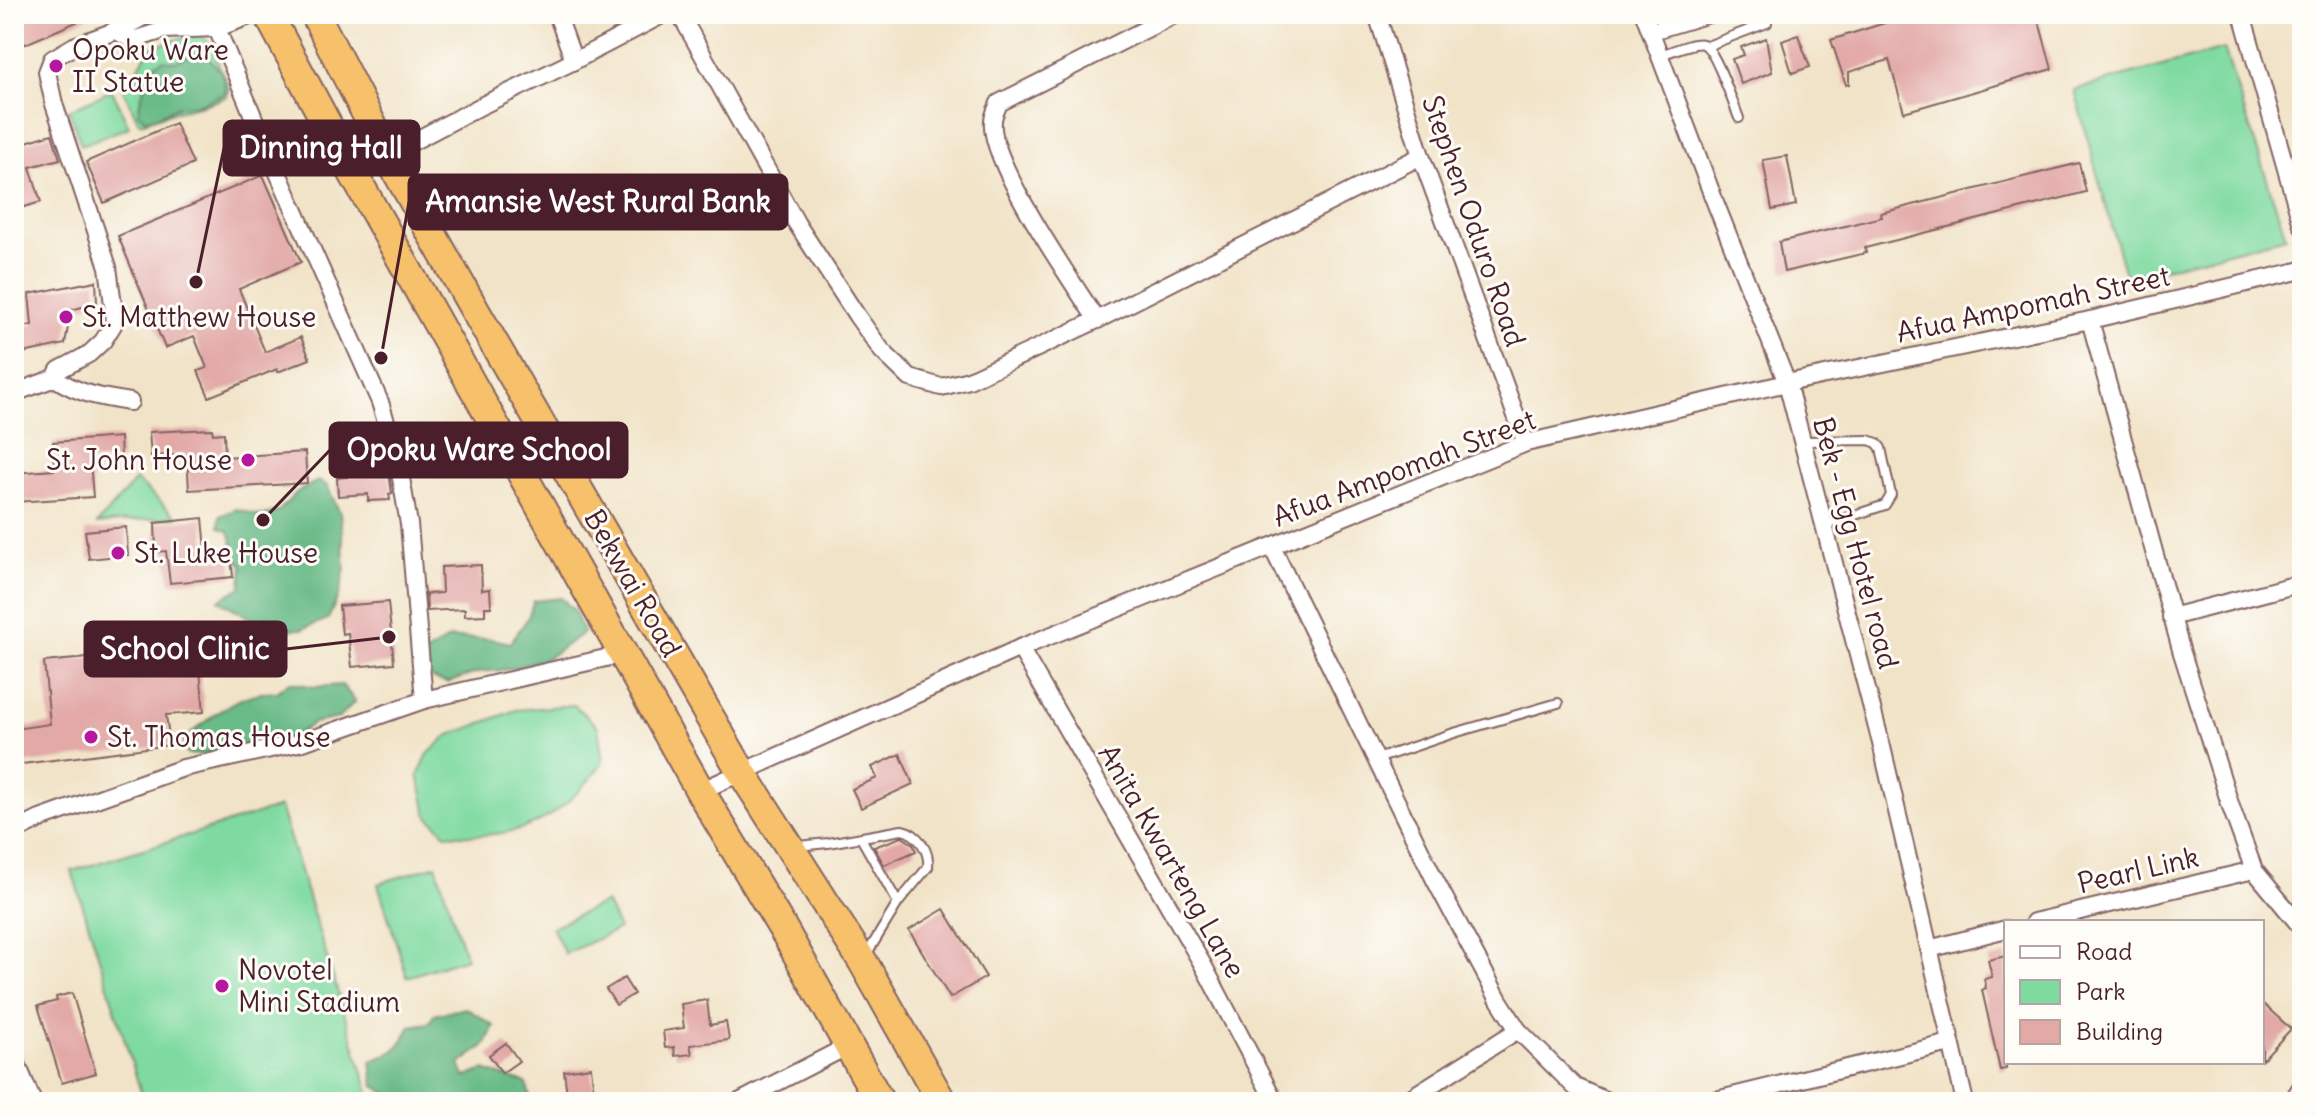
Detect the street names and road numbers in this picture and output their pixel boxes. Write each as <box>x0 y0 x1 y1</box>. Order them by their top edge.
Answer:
street label: Stephen Oduro Road <box>1414 91 1534 351</box>
street label: Afua Ampomah Street <box>1893 257 2173 351</box>
street label: Afua Ampomah Street <box>1268 401 1540 535</box>
street label: Bek - Egg Hotel road <box>1805 413 1907 673</box>
street label: Bekwai Road <box>576 503 690 663</box>
street label: Anita Kwarteng Lane <box>1091 738 1253 984</box>
street label: Pearl Link <box>2074 839 2202 901</box>

